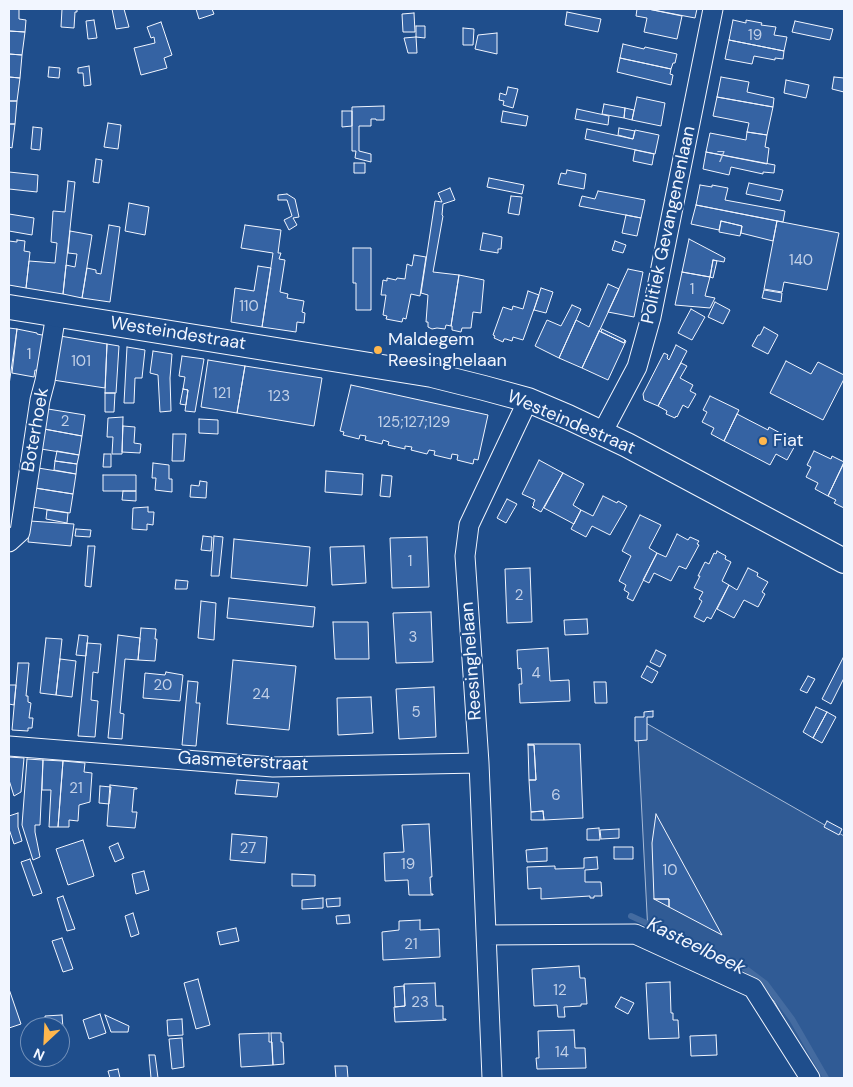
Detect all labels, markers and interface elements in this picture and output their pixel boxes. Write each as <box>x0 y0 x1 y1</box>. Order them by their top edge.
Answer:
house number: 19 <box>748 27 762 45</box>
street label: Politiek Gevangenenlaan <box>637 124 701 326</box>
house number: 7 <box>717 149 725 167</box>
house number: 140 <box>789 252 813 270</box>
house number: 1 <box>690 281 694 299</box>
house number: 110 <box>239 298 259 316</box>
street label: Westeindestraat <box>109 313 247 355</box>
place label: Maldegem Reesinghelaan <box>388 329 507 372</box>
marker: Maldegem Reesinghelaan <box>372 344 384 356</box>
house number: 1 <box>27 346 31 364</box>
house number: 101 <box>71 353 91 371</box>
house number: 121 <box>213 385 231 403</box>
street label: Boterhoek <box>18 386 54 474</box>
street label: Westeindestraat <box>504 386 638 460</box>
house number: 123 <box>268 388 290 406</box>
house number: 2 <box>61 413 69 431</box>
house number: 125;127;129 <box>378 414 450 432</box>
place label: Fiat <box>773 430 804 452</box>
marker: Fiat <box>757 435 769 447</box>
house number: 1 <box>408 553 412 571</box>
house number: 2 <box>515 587 523 605</box>
street label: Reesinghelaan <box>457 601 487 721</box>
house number: 3 <box>409 629 417 647</box>
house number: 4 <box>531 665 541 683</box>
house number: 20 <box>154 677 172 695</box>
house number: 24 <box>252 686 270 704</box>
house number: 5 <box>411 704 421 722</box>
street label: Gasmeterstraat <box>177 748 309 776</box>
house number: 21 <box>69 780 83 798</box>
house number: 6 <box>551 787 561 805</box>
house number: 27 <box>240 840 256 858</box>
house number: 19 <box>401 856 415 874</box>
house number: 10 <box>663 862 677 880</box>
water label: Kasteelbeek <box>643 913 749 981</box>
house number: 21 <box>404 936 418 954</box>
house number: 12 <box>553 982 567 1000</box>
house number: 23 <box>411 994 429 1012</box>
north arrow <box>20 1017 70 1067</box>
text: N <box>31 1044 48 1065</box>
house number: 14 <box>555 1044 569 1062</box>

